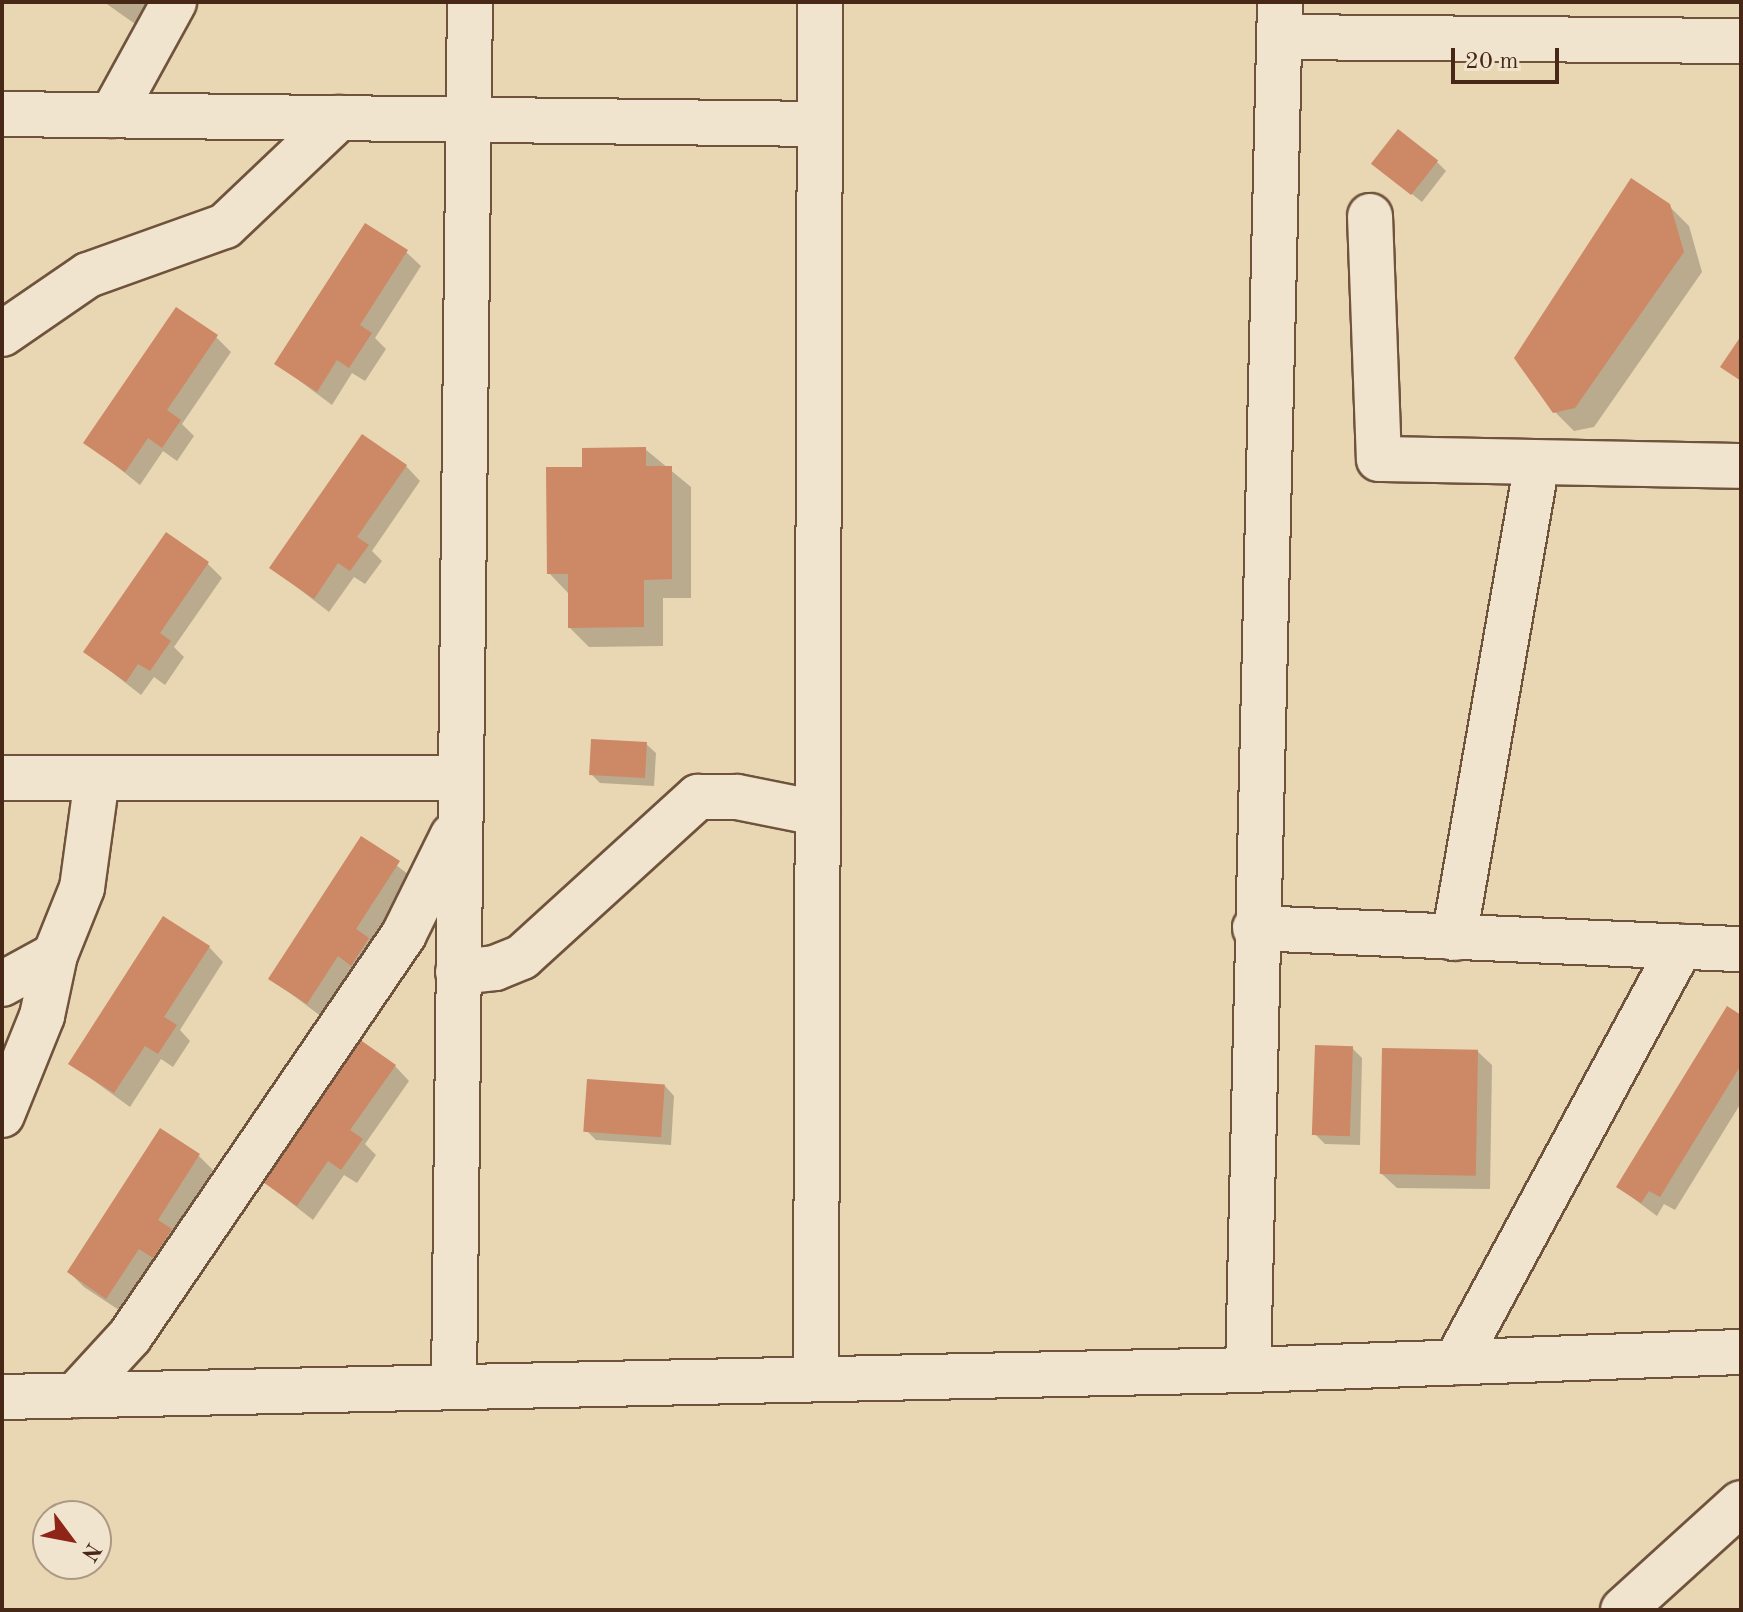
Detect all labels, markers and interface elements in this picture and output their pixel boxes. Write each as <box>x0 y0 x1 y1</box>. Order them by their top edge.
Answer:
scale bar <box>1455 32 1563 82</box>
text: 20 m <box>1465 50 1519 74</box>
north arrow <box>32 1500 112 1580</box>
text: N <box>77 1539 104 1565</box>

